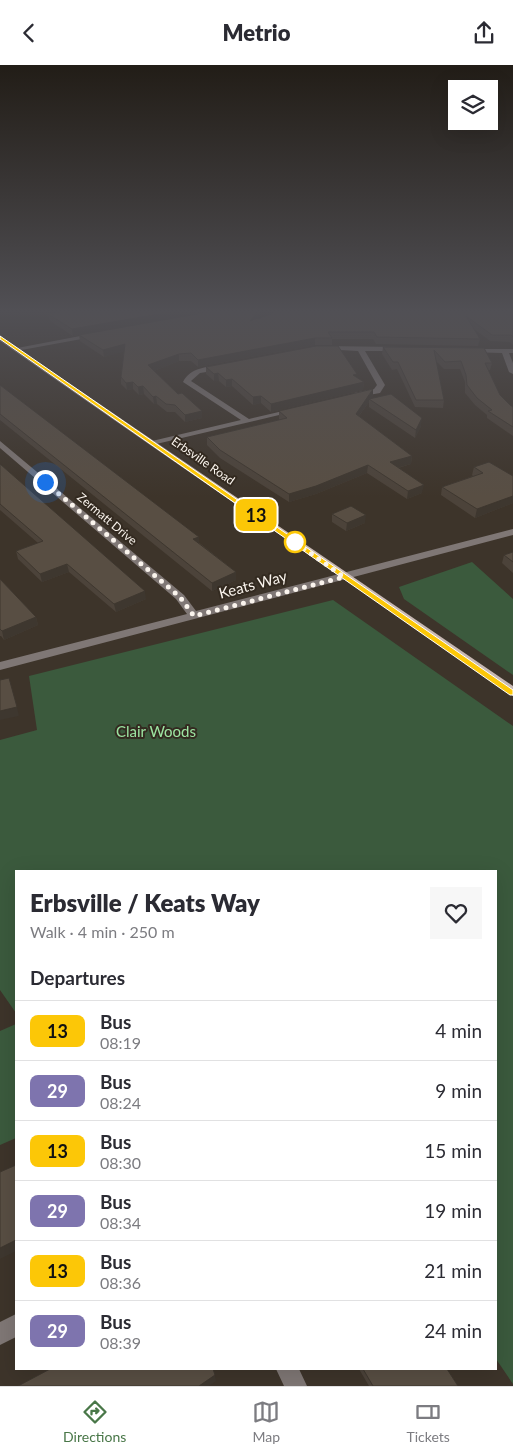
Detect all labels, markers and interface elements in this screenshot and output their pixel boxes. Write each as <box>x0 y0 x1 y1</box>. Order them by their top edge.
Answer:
icon: back <box>15 19 43 47</box>
text: Metrio <box>223 19 291 46</box>
icon: share <box>470 19 498 47</box>
map controls <box>448 80 498 130</box>
button: layers <box>448 80 498 130</box>
street label: Erbsville Road <box>169 433 238 488</box>
your location <box>33 470 58 495</box>
street label: Zermatt Drive <box>74 489 140 548</box>
line badge: 13 <box>234 499 278 531</box>
text: 13 <box>246 504 266 526</box>
unlabelled marker <box>284 531 306 553</box>
street label: Keats Way <box>217 566 289 602</box>
park label: Clair Woods <box>116 722 196 740</box>
button: heart <box>430 887 482 939</box>
text: Erbsville / Keats Way <box>30 888 260 917</box>
text: Walk · 4 min · 250 m <box>30 922 175 941</box>
text: Departures <box>30 966 125 989</box>
text: Bus <box>100 1010 131 1033</box>
text: 4 min <box>435 1019 482 1042</box>
text: 13 <box>47 1020 68 1042</box>
text: 08:19 <box>100 1033 141 1052</box>
text: Bus <box>100 1070 131 1093</box>
text: 9 min <box>435 1079 482 1102</box>
text: 29 <box>47 1080 68 1102</box>
text: 08:24 <box>100 1093 141 1112</box>
text: Bus <box>100 1130 131 1153</box>
text: 15 min <box>424 1139 482 1162</box>
text: 13 <box>47 1140 68 1162</box>
text: 08:30 <box>100 1153 141 1172</box>
text: Bus <box>100 1190 131 1213</box>
text: 19 min <box>424 1199 482 1222</box>
text: 29 <box>47 1200 68 1222</box>
text: 08:34 <box>100 1213 141 1232</box>
text: Bus <box>100 1250 131 1273</box>
text: 21 min <box>424 1259 482 1282</box>
text: 13 <box>47 1260 68 1282</box>
text: 08:36 <box>100 1273 141 1292</box>
text: Bus <box>100 1310 131 1333</box>
text: 24 min <box>424 1319 482 1342</box>
text: 29 <box>47 1320 68 1342</box>
text: 08:39 <box>100 1333 141 1352</box>
tab: Directions <box>63 1398 126 1445</box>
tab: Map <box>252 1398 280 1445</box>
tab: Tickets <box>407 1398 450 1445</box>

